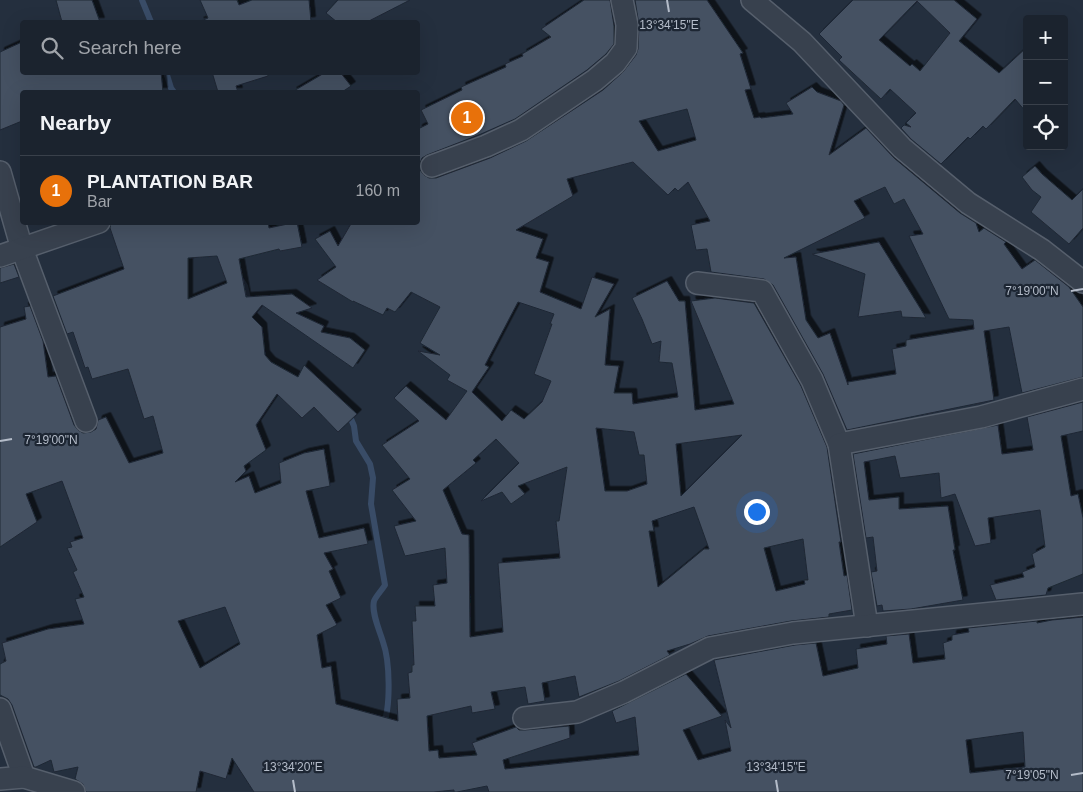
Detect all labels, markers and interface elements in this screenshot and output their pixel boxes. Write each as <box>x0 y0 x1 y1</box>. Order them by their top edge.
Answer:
map controls <box>1023 15 1068 150</box>
button: + <box>1023 15 1068 60</box>
text: 13°34'15"E <box>639 18 699 32</box>
search box <box>20 20 420 75</box>
icon: search <box>38 34 66 62</box>
text: Search here <box>78 37 182 58</box>
button: − <box>1023 60 1068 105</box>
pin: 1 <box>451 99 483 137</box>
button: locate <box>1023 105 1068 150</box>
text: Nearby <box>40 111 111 134</box>
text: PLANTATION BAR <box>87 171 253 192</box>
text: 1 <box>52 182 60 199</box>
text: 160 m <box>356 182 400 199</box>
text: Bar <box>87 193 112 210</box>
text: 7°19'00"N <box>1005 284 1059 298</box>
text: 7°19'00"N <box>24 433 78 447</box>
your location <box>744 499 770 525</box>
text: 13°34'20"E <box>263 760 323 774</box>
text: 13°34'15"E <box>746 760 806 774</box>
text: 7°19'05"N <box>1005 768 1059 782</box>

